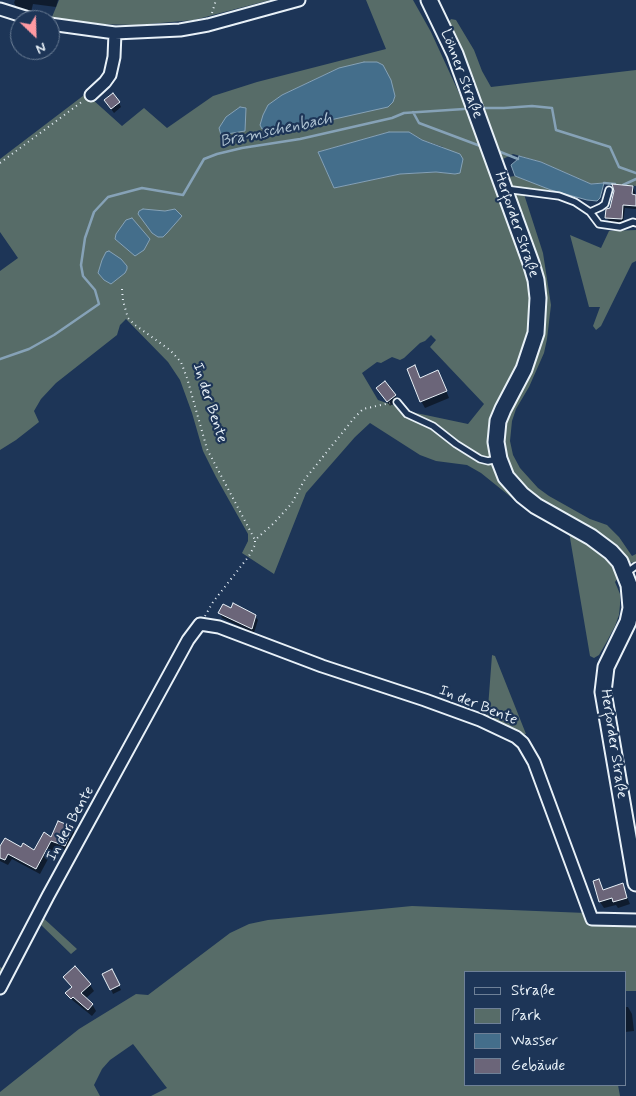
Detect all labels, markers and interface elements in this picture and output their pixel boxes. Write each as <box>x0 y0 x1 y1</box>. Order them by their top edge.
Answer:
north arrow <box>10 10 60 60</box>
street label: Löhner Straße <box>436 27 486 121</box>
text: N <box>33 38 49 58</box>
water label: Bramschenbach <box>218 110 334 152</box>
street label: Herforder Straße <box>490 170 542 280</box>
street label: In der Bente <box>188 361 230 445</box>
street label: In der Bente <box>436 682 520 730</box>
street label: Herforder Straße <box>595 688 631 800</box>
street label: In der Bente <box>43 783 99 865</box>
legend <box>464 971 626 1086</box>
text: Straße <box>511 981 555 1001</box>
text: Park <box>511 1006 541 1026</box>
text: Wasser <box>511 1031 558 1051</box>
text: Gebäude <box>511 1056 565 1076</box>

